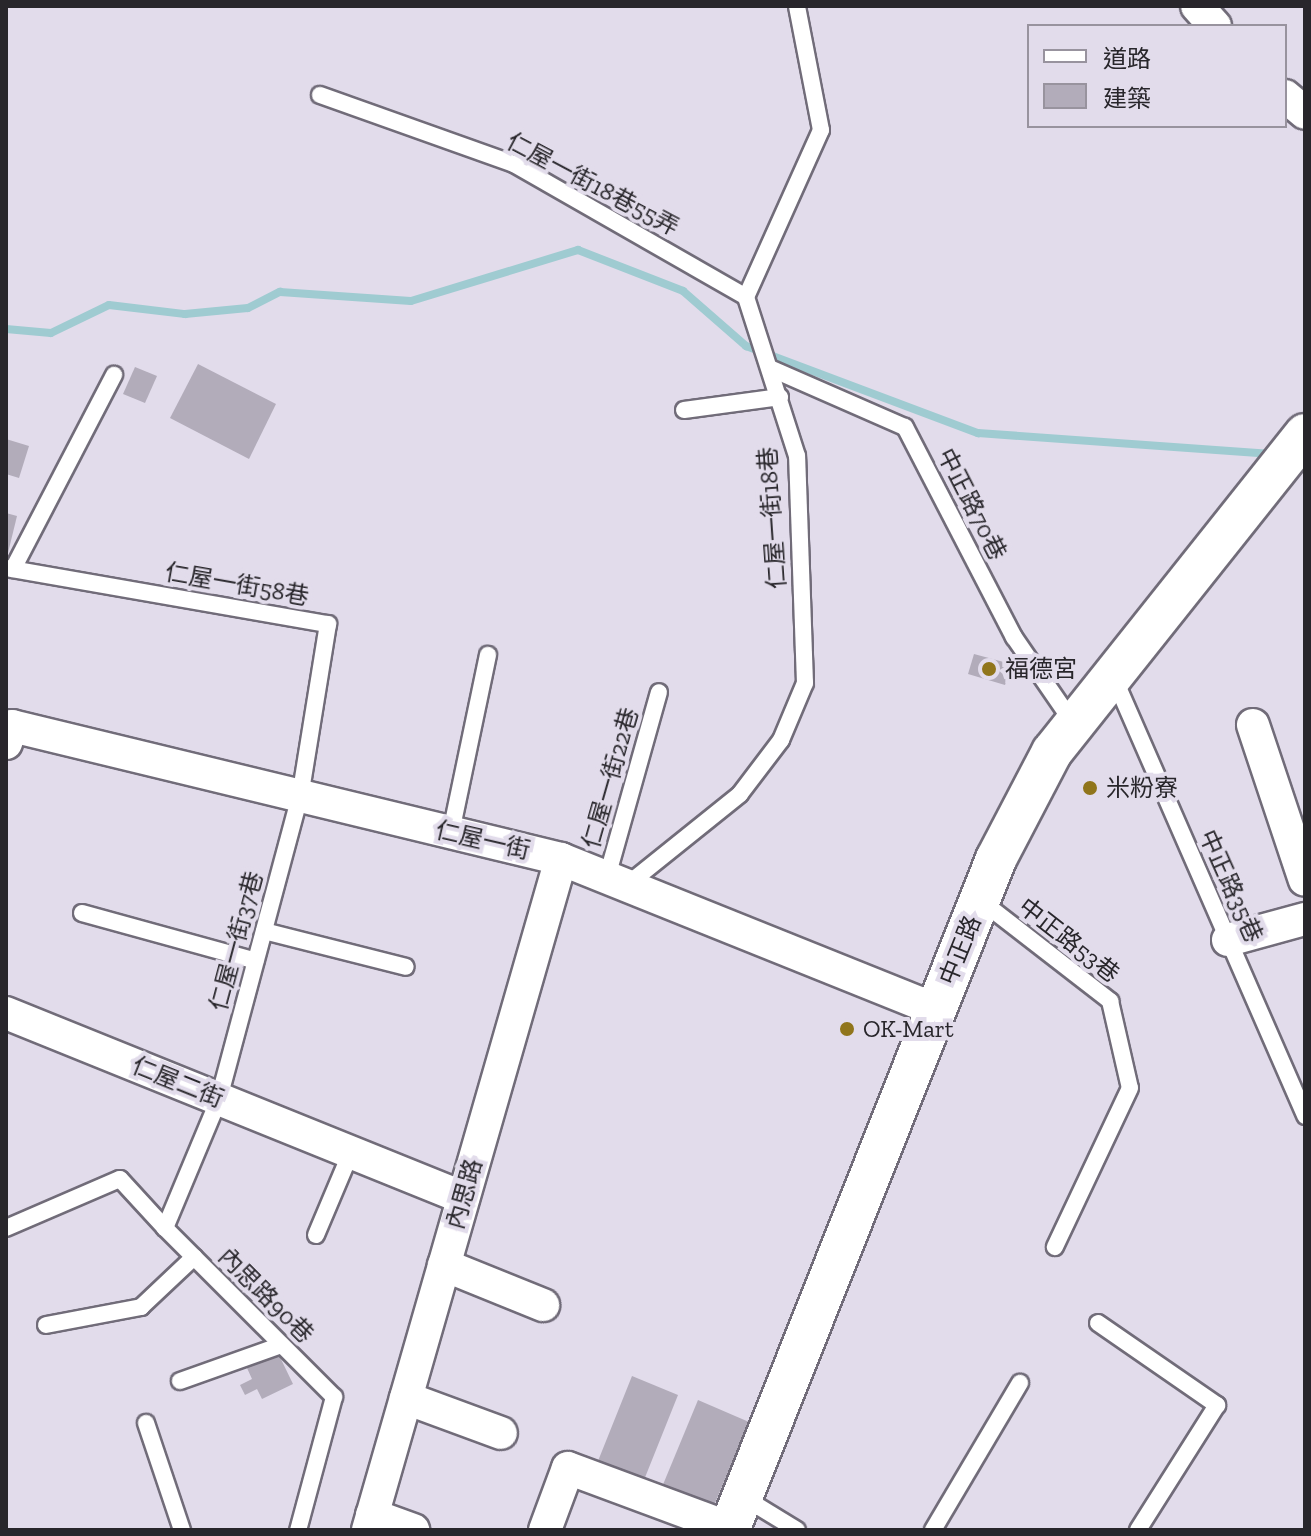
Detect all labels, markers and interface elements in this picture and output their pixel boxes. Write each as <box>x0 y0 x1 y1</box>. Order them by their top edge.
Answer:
legend <box>1027 24 1287 128</box>
text: 道路 <box>1103 44 1151 73</box>
text: 建築 <box>1103 84 1151 113</box>
street label: 仁屋一街18巷55弄 <box>502 127 684 241</box>
street label: 中正路70巷 <box>932 443 1012 565</box>
street label: 仁屋一街18巷 <box>753 446 791 590</box>
street label: 仁屋一街58巷 <box>163 557 311 611</box>
place label: 福德宮 <box>1005 655 1077 683</box>
marker: 福德宮 <box>980 660 998 678</box>
street label: 仁屋一街22巷 <box>576 704 644 852</box>
place label: 米粉寮 <box>1106 774 1178 802</box>
marker: 米粉寮 <box>1081 779 1099 797</box>
street label: 仁屋一街 <box>433 815 533 865</box>
street label: 中正路35巷 <box>1193 825 1269 947</box>
street label: 仁屋一街37巷 <box>204 868 268 1014</box>
street label: 中正路53巷 <box>1013 892 1125 988</box>
street label: 中正路 <box>933 911 987 989</box>
place label: OK-Mart <box>863 1015 954 1043</box>
marker: OK-Mart <box>838 1020 856 1038</box>
street label: 仁屋二街 <box>128 1051 228 1113</box>
street label: 內思路 <box>440 1155 488 1233</box>
street label: 內思路90巷 <box>212 1241 320 1349</box>

